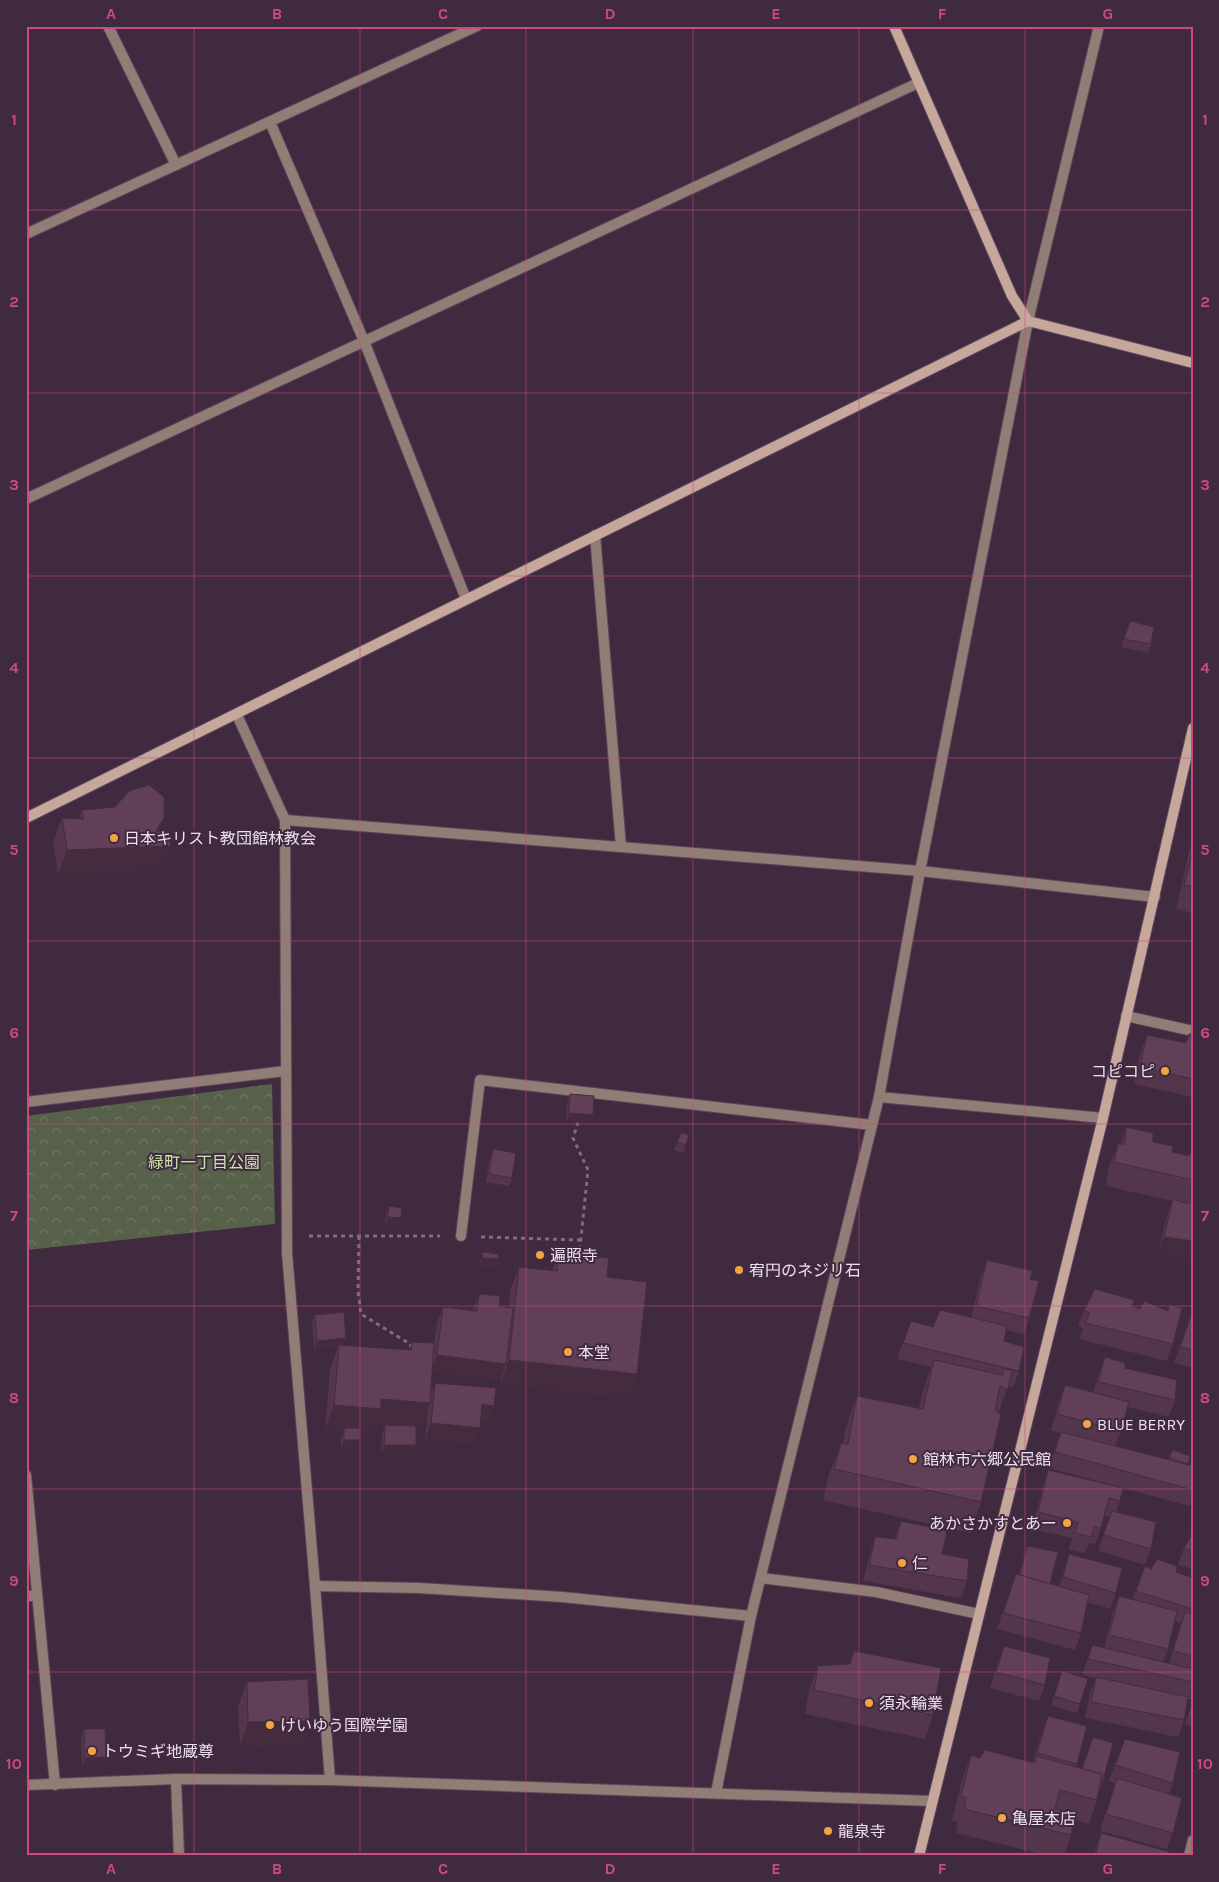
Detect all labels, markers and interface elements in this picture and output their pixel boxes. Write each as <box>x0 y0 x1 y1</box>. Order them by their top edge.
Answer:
text: A <box>106 4 116 23</box>
text: B <box>272 4 282 23</box>
text: C <box>438 4 448 23</box>
text: D <box>605 4 616 23</box>
text: E <box>771 4 781 23</box>
text: F <box>938 4 947 23</box>
text: G <box>1103 4 1113 23</box>
text: 1 <box>11 110 17 129</box>
text: 1 <box>1202 110 1208 129</box>
text: 2 <box>9 292 19 311</box>
text: 2 <box>1200 292 1210 311</box>
text: 3 <box>9 475 19 494</box>
text: 3 <box>1200 475 1210 494</box>
text: 4 <box>9 658 19 677</box>
text: 4 <box>1200 658 1210 677</box>
place label: 日本キリスト教団館林教会 <box>124 829 316 848</box>
marker: 日本キリスト教団館林教会 <box>108 832 120 844</box>
text: 5 <box>9 840 19 859</box>
text: 5 <box>1200 840 1210 859</box>
text: 6 <box>9 1023 19 1042</box>
text: 6 <box>1200 1023 1210 1042</box>
place label: コピコピ <box>1091 1062 1155 1081</box>
marker: コピコピ <box>1159 1065 1171 1077</box>
park label: 緑町一丁目公園 <box>148 1153 260 1172</box>
text: 7 <box>10 1206 18 1225</box>
text: 7 <box>1201 1206 1209 1225</box>
place label: 遍照寺 <box>550 1246 598 1265</box>
marker: 遍照寺 <box>534 1249 546 1261</box>
place label: 宥円のネジリ石 <box>749 1261 861 1280</box>
marker: 宥円のネジリ石 <box>733 1264 745 1276</box>
place label: 本堂 <box>578 1343 610 1362</box>
marker: 本堂 <box>562 1346 574 1358</box>
text: 8 <box>9 1388 19 1407</box>
text: 8 <box>1200 1388 1210 1407</box>
place label: BLUE BERRY <box>1097 1415 1185 1434</box>
marker: BLUE BERRY <box>1081 1418 1093 1430</box>
place label: 館林市六郷公民館 <box>923 1450 1051 1469</box>
marker: 館林市六郷公民館 <box>907 1453 919 1465</box>
place label: あかさかすとあー <box>929 1514 1057 1533</box>
marker: あかさかすとあー <box>1061 1517 1073 1529</box>
place label: 仁 <box>912 1554 928 1573</box>
marker: 仁 <box>896 1557 908 1569</box>
text: 9 <box>9 1571 19 1590</box>
text: 9 <box>1200 1571 1210 1590</box>
place label: 須永輪業 <box>879 1694 943 1713</box>
marker: 須永輪業 <box>863 1697 875 1709</box>
place label: けいゆう国際学園 <box>280 1716 408 1735</box>
marker: けいゆう国際学園 <box>264 1719 276 1731</box>
place label: トウミギ地蔵尊 <box>102 1742 214 1761</box>
marker: トウミギ地蔵尊 <box>86 1745 98 1757</box>
text: 10 <box>6 1754 22 1773</box>
text: 10 <box>1197 1754 1213 1773</box>
place label: 亀屋本店 <box>1012 1809 1076 1828</box>
marker: 亀屋本店 <box>996 1812 1008 1824</box>
place label: 龍泉寺 <box>838 1822 886 1841</box>
marker: 龍泉寺 <box>822 1825 834 1837</box>
text: A <box>106 1859 116 1878</box>
text: B <box>272 1859 282 1878</box>
text: C <box>438 1859 448 1878</box>
text: D <box>605 1859 616 1878</box>
text: E <box>771 1859 781 1878</box>
text: F <box>938 1859 947 1878</box>
text: G <box>1103 1859 1113 1878</box>

